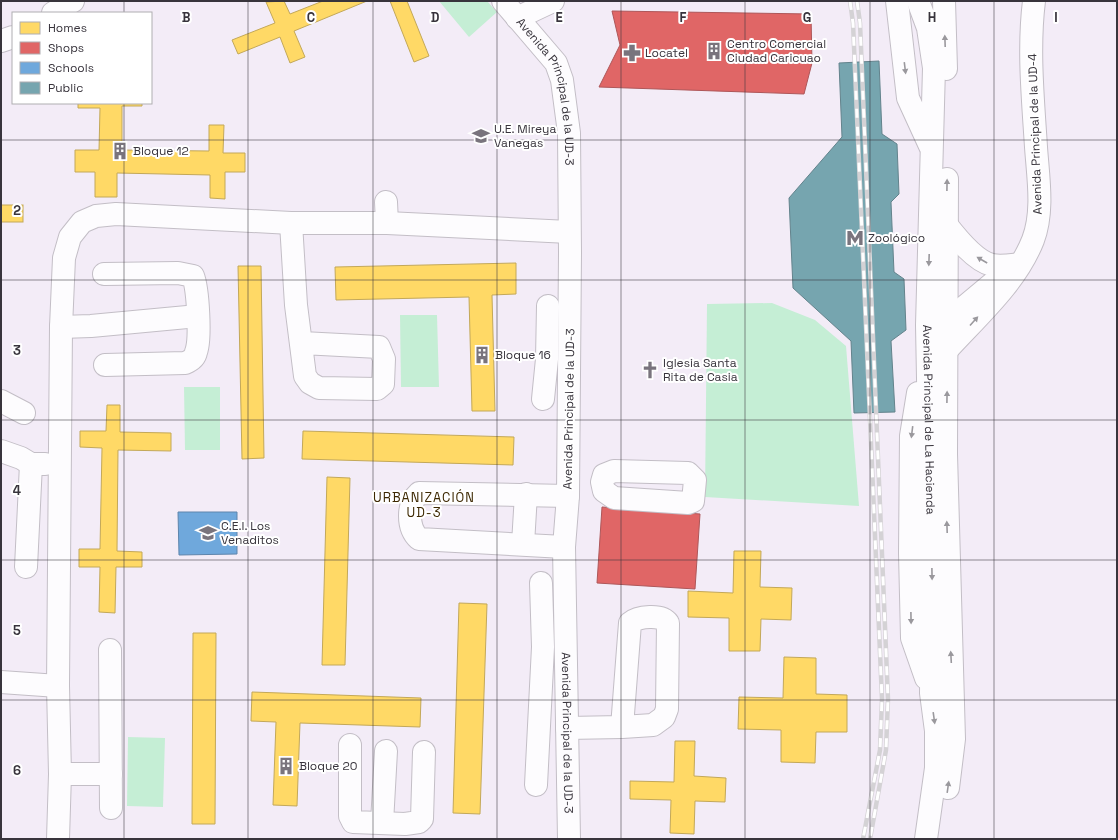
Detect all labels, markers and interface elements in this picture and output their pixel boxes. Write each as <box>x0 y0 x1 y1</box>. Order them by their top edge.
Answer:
text: B <box>182 9 191 26</box>
text: C <box>307 9 315 26</box>
text: D <box>431 9 440 26</box>
text: E <box>555 9 563 26</box>
text: F <box>680 9 687 26</box>
text: G <box>803 9 811 26</box>
text: H <box>928 9 936 26</box>
text: I <box>1054 9 1058 26</box>
legend <box>12 12 152 104</box>
street label: Avenida Principal de la UD-3 <box>513 14 577 166</box>
text: Homes <box>48 20 87 36</box>
one-way arrow <box>942 34 948 47</box>
place label: Centro Comercial Ciudad Caricuao <box>727 36 826 66</box>
text: Shops <box>48 40 84 56</box>
building icon: Centro Comercial Ciudad Caricuao <box>704 41 724 61</box>
pharmacy icon: Locatel <box>622 43 642 63</box>
place label: Locatel <box>645 45 688 61</box>
street label: Avenida Principal de la UD-4 <box>1024 53 1046 215</box>
text: Schools <box>48 60 94 76</box>
one-way arrow <box>901 61 908 74</box>
text: Public <box>48 80 83 96</box>
place label: U.E. Mireya Vanegas <box>494 121 556 151</box>
school or university icon: U.E. Mireya Vanegas <box>471 126 491 146</box>
building icon: Bloque 12 <box>110 141 130 161</box>
place label: Bloque 12 <box>133 143 189 159</box>
one-way arrow <box>944 178 950 191</box>
text: 2 <box>13 202 21 219</box>
metro station icon: Zoológico <box>845 228 865 248</box>
place label: Zoológico <box>868 230 925 246</box>
one-way arrow <box>926 254 933 266</box>
one-way arrow <box>976 257 988 264</box>
one-way arrow <box>969 316 978 326</box>
street label: Avenida Principal de La Hacienda <box>919 325 939 515</box>
street label: Avenida Principal de la UD-3 <box>560 328 578 490</box>
text: 3 <box>13 342 21 359</box>
building icon: Bloque 16 <box>472 345 492 365</box>
place label: Bloque 16 <box>495 347 551 363</box>
place label: Iglesia Santa Rita de Casia <box>663 355 738 385</box>
church icon: Iglesia Santa Rita de Casia <box>640 360 660 380</box>
one-way arrow <box>944 390 950 403</box>
one-way arrow <box>909 426 915 439</box>
text: 4 <box>13 482 21 499</box>
district label: URBANIZACIÓN UD-3 <box>373 489 475 521</box>
place label: C.E.I. Los Venaditos <box>221 518 279 548</box>
one-way arrow <box>944 521 951 533</box>
school or university icon: C.E.I. Los Venaditos <box>198 523 218 543</box>
one-way arrow <box>928 568 935 580</box>
one-way arrow <box>908 612 915 624</box>
text: 5 <box>13 622 21 639</box>
one-way arrow <box>947 651 954 663</box>
street label: Avenida Principal de la UD-3 <box>558 652 577 813</box>
one-way arrow <box>931 712 937 724</box>
building icon: Bloque 20 <box>276 756 296 776</box>
place label: Bloque 20 <box>299 758 357 774</box>
text: 6 <box>13 762 21 779</box>
one-way arrow <box>945 781 951 793</box>

